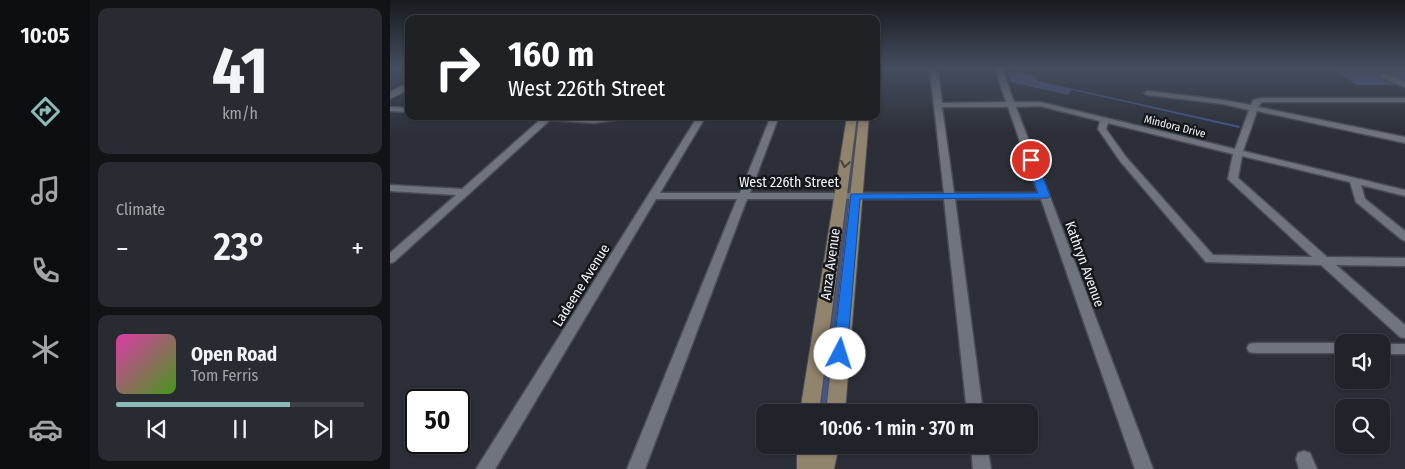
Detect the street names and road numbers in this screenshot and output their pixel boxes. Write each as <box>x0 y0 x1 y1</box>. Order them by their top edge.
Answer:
street label: Mindora Drive <box>1143 113 1207 140</box>
street label: West 226th Street <box>739 174 839 191</box>
street label: Kathryn Avenue <box>1061 219 1108 309</box>
street label: Anza Avenue <box>817 227 844 301</box>
street label: Ladeene Avenue <box>549 241 614 330</box>

